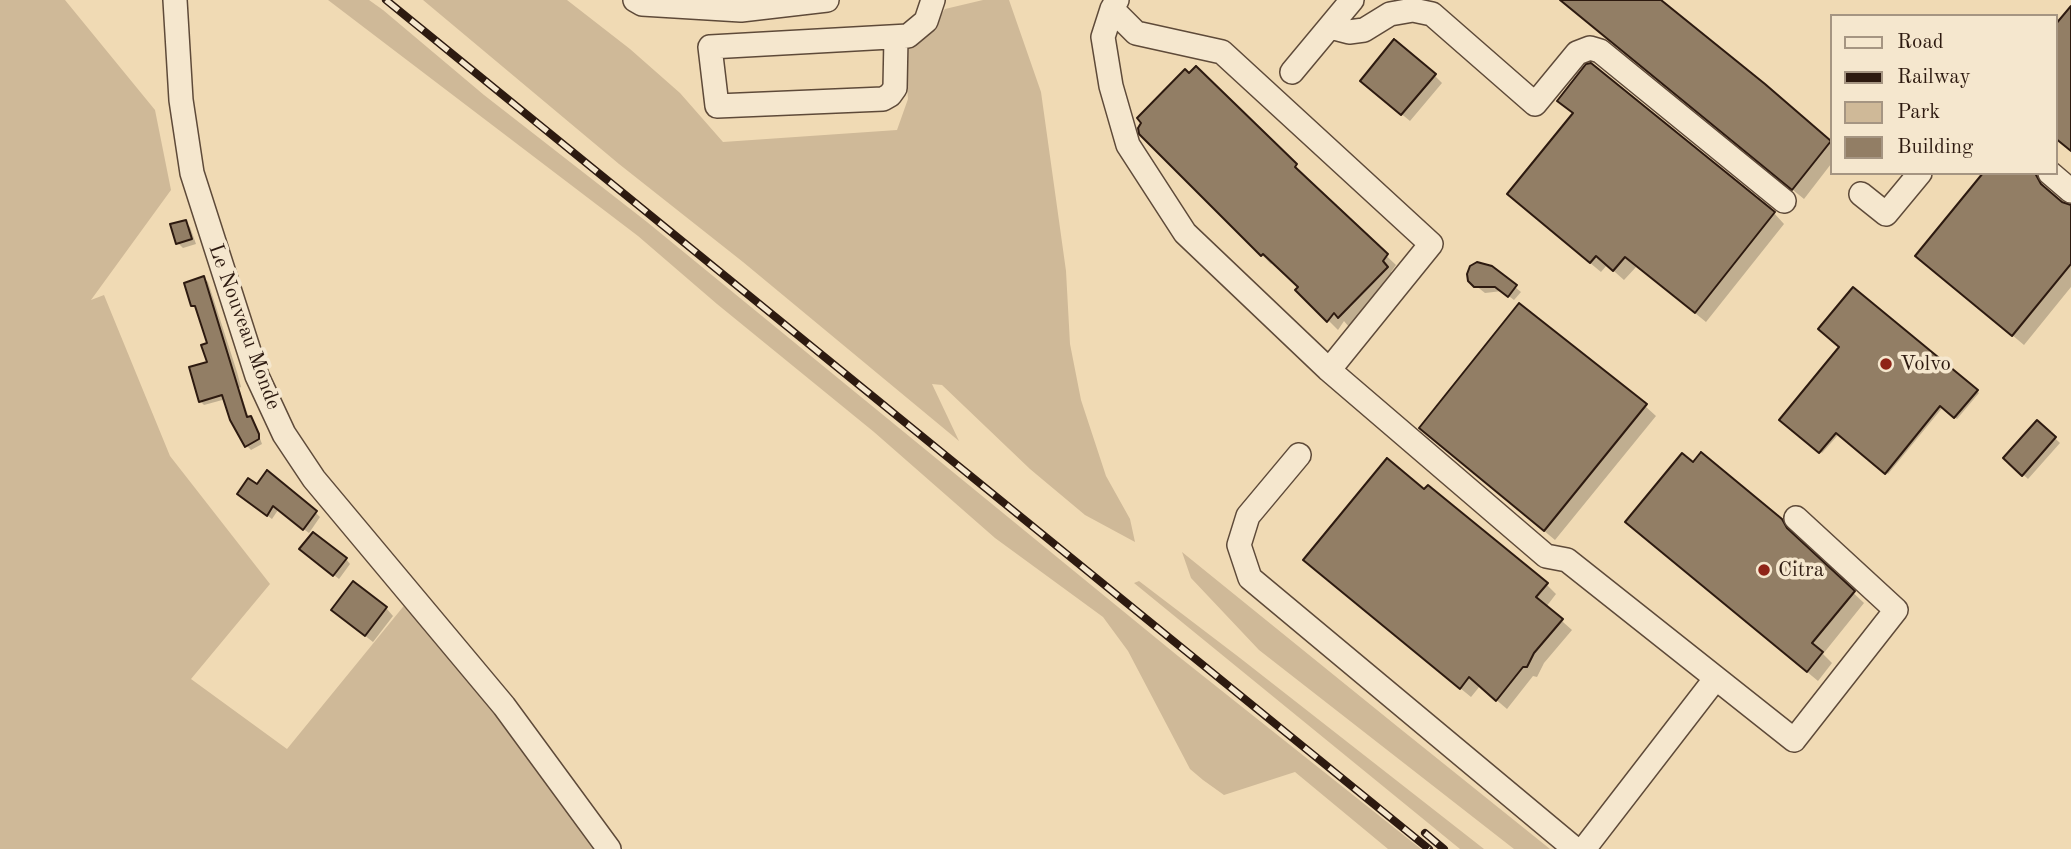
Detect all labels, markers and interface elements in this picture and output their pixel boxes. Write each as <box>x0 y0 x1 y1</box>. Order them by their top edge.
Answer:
legend <box>1829 14 2057 175</box>
text: Road <box>1897 32 1944 53</box>
text: Railway <box>1897 67 1971 88</box>
text: Park <box>1897 102 1940 123</box>
text: Building <box>1897 137 1973 158</box>
street label: Le Nouveau Monde <box>202 241 286 413</box>
place label: Volvo <box>1900 351 1951 377</box>
marker: Volvo <box>1878 356 1894 372</box>
place label: Citra <box>1778 557 1824 583</box>
marker: Citra <box>1756 562 1772 578</box>

